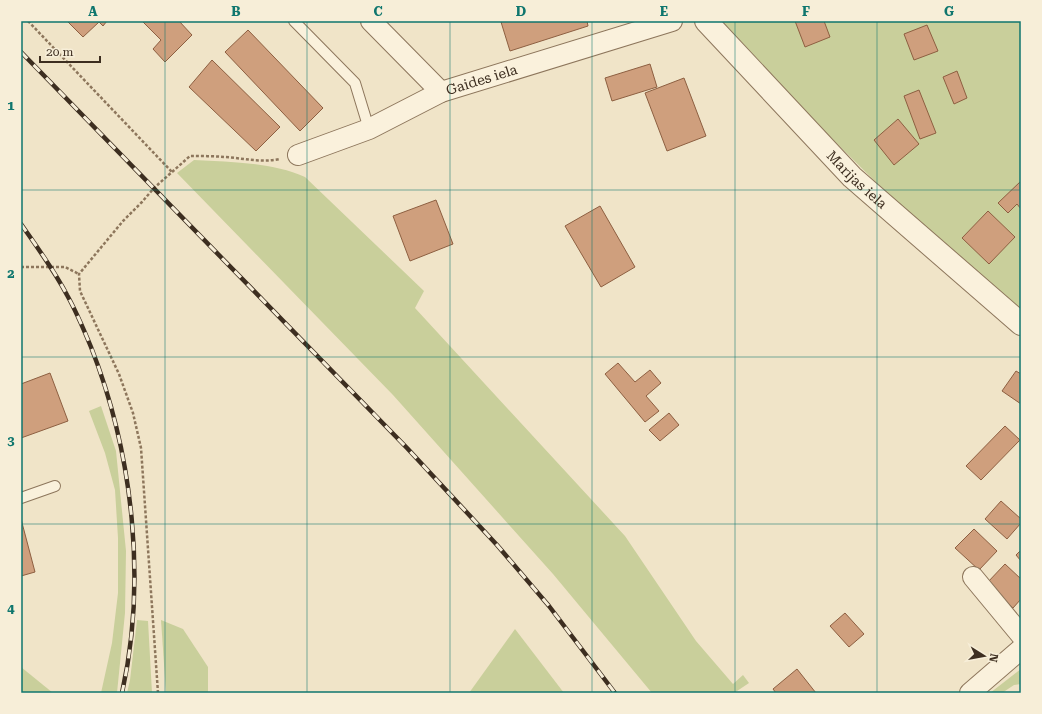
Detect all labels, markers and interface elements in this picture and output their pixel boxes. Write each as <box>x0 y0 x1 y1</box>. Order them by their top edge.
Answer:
text: A <box>88 4 98 19</box>
text: B <box>231 4 241 19</box>
text: C <box>373 4 383 19</box>
text: D <box>516 4 526 19</box>
text: E <box>660 4 668 19</box>
text: F <box>802 4 810 19</box>
text: G <box>944 4 954 19</box>
scale bar <box>40 38 100 64</box>
text: 20 m <box>46 45 73 59</box>
street label: Gaides iela <box>444 61 520 98</box>
text: 1 <box>7 98 15 113</box>
street label: Marijas iela <box>824 147 891 212</box>
text: 2 <box>7 266 15 281</box>
text: 3 <box>7 433 15 448</box>
text: 4 <box>7 601 15 616</box>
north arrow <box>964 636 1004 676</box>
text: N <box>986 652 1001 664</box>

